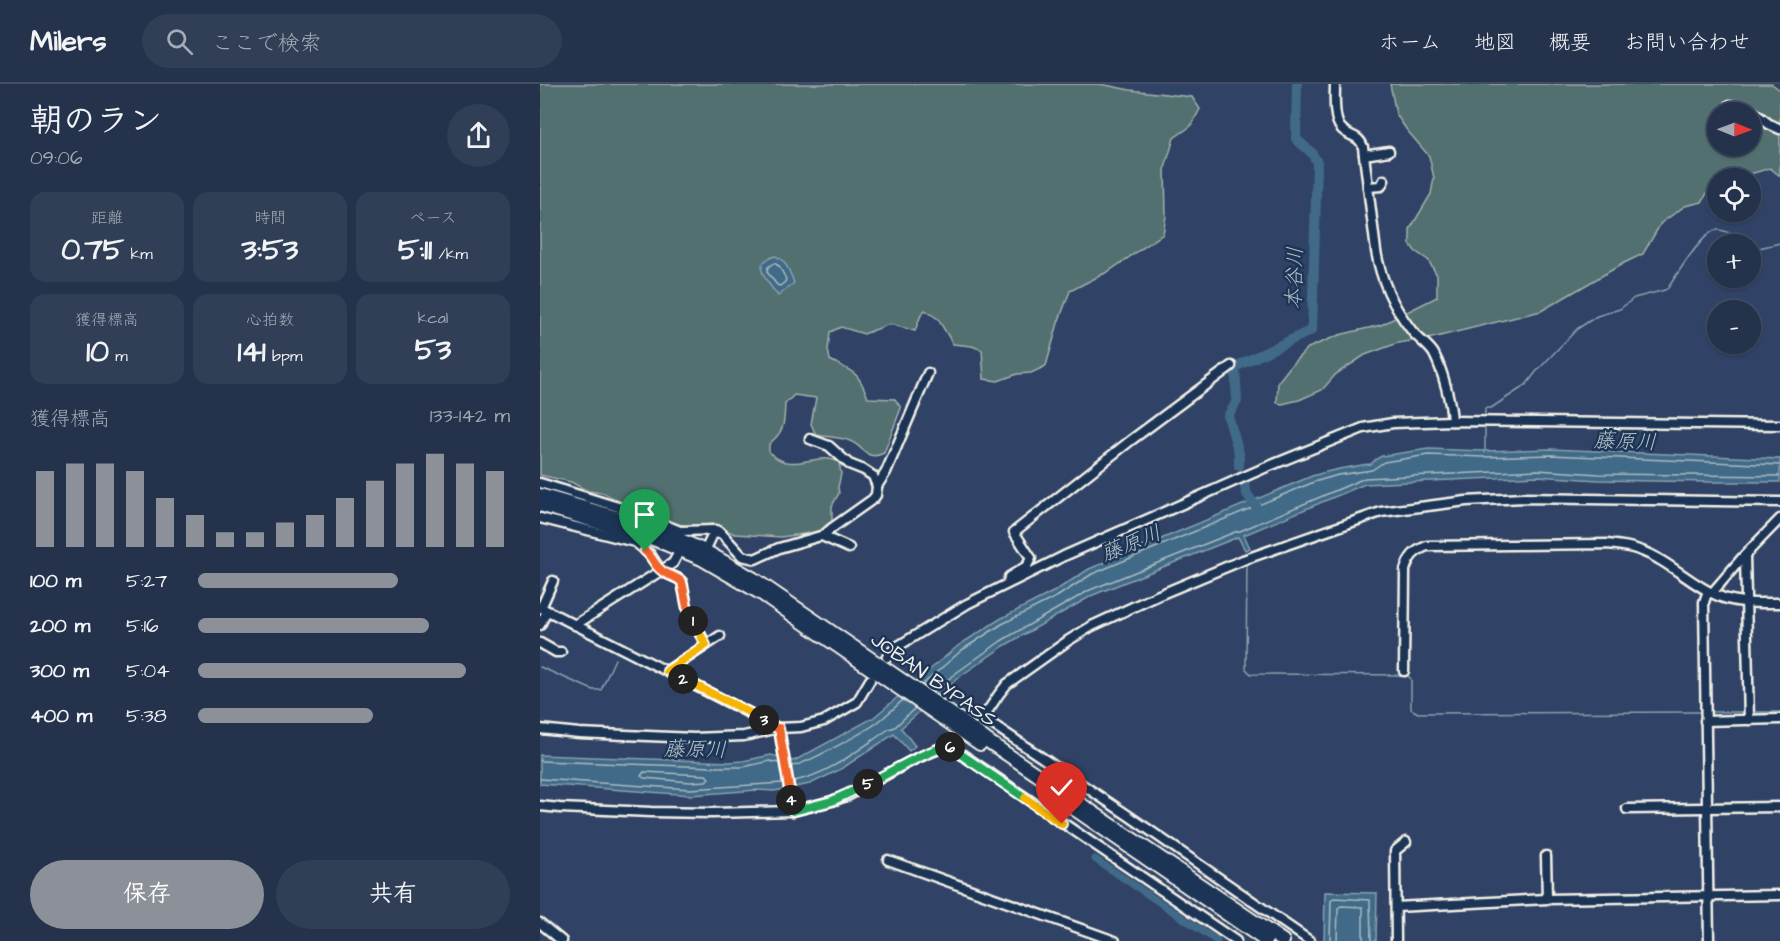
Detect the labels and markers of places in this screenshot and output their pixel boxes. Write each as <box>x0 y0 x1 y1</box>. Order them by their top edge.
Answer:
pin <box>619 489 670 551</box>
pin: 1 <box>678 606 708 636</box>
pin: 2 <box>668 664 698 694</box>
pin: 3 <box>749 705 779 735</box>
pin: 6 <box>935 732 965 762</box>
pin <box>1036 762 1087 824</box>
pin: 5 <box>853 769 883 799</box>
pin: 4 <box>776 785 806 815</box>

